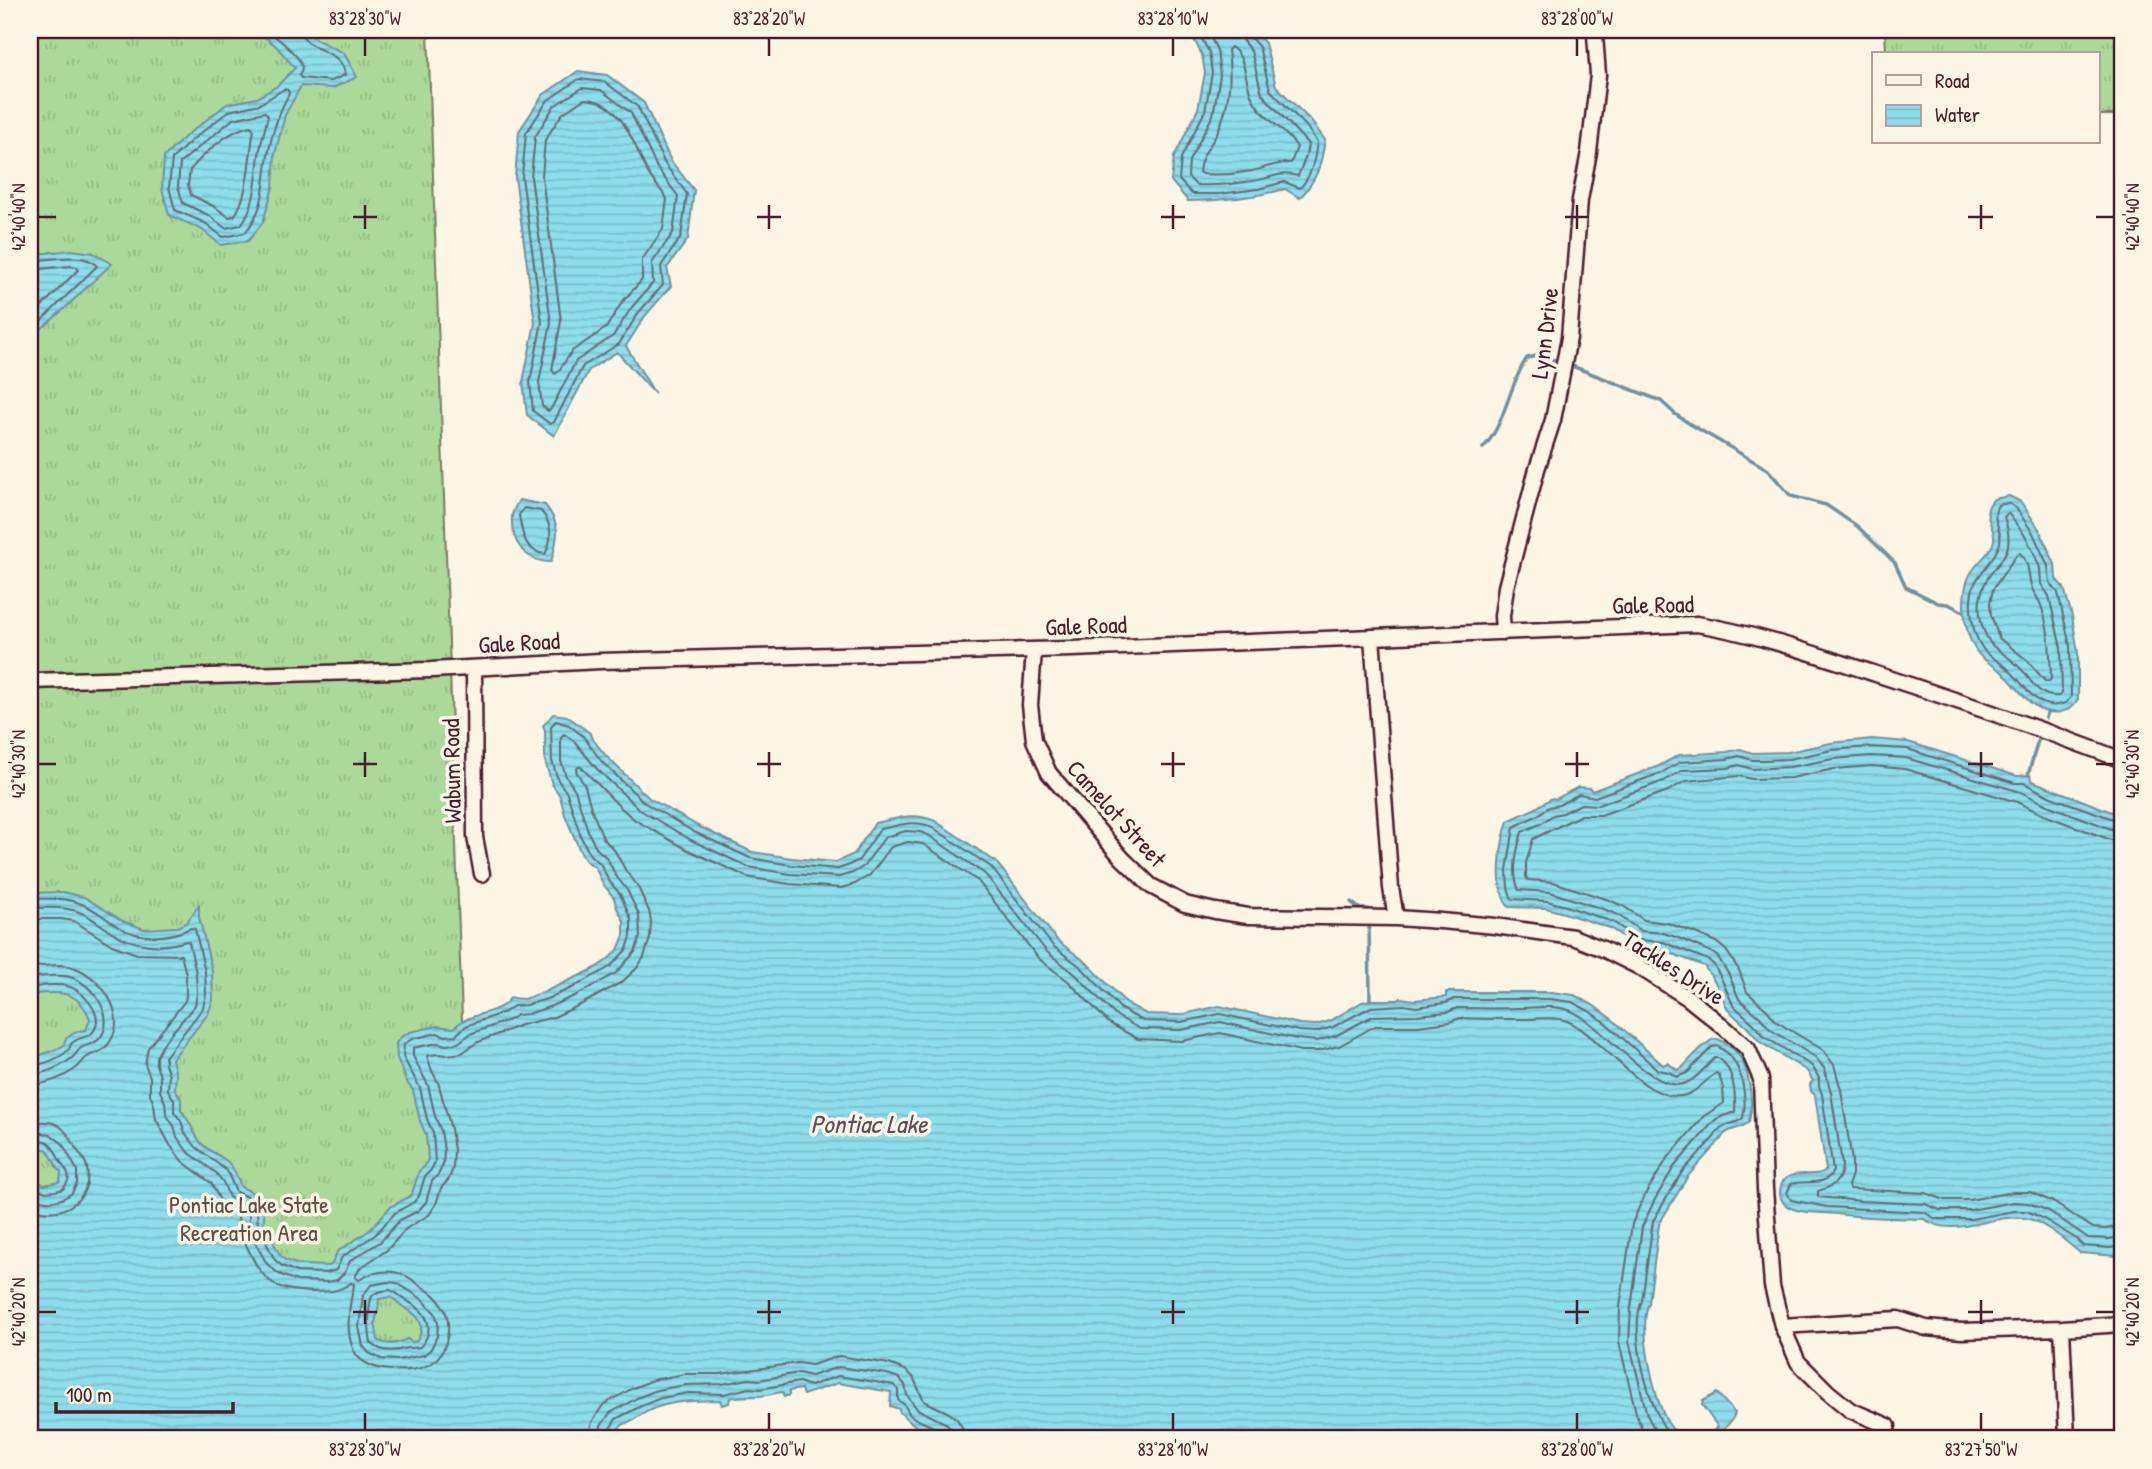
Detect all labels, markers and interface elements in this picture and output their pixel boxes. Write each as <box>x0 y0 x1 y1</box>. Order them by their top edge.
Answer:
text: 83°28'30"W <box>329 6 401 31</box>
text: 83°28'20"W <box>733 6 805 31</box>
text: 83°28'10"W <box>1138 6 1208 31</box>
text: 83°28'00"W <box>1541 6 1613 31</box>
legend <box>1872 52 2100 144</box>
text: Road <box>1935 66 1969 95</box>
text: Water <box>1935 100 1980 129</box>
text: 42°40'40"N <box>6 184 31 250</box>
text: 42°40'40"N <box>2120 184 2145 250</box>
street label: Lynn Drive <box>1523 285 1566 380</box>
street label: Gale Road <box>1612 587 1694 621</box>
street label: Gale Road <box>1045 608 1127 642</box>
street label: Gale Road <box>477 624 561 660</box>
street label: Wabum Road <box>434 718 468 824</box>
text: 42°40'30"N <box>6 730 31 798</box>
text: 42°40'30"N <box>2120 730 2145 798</box>
street label: Camelot Street <box>1060 752 1174 874</box>
street label: Tackles Drive <box>1617 922 1732 1012</box>
water label: Pontiac Lake <box>811 1106 929 1141</box>
park label: Pontiac Lake State Recreation Area <box>169 1188 329 1248</box>
text: 42°40'20"N <box>6 1278 31 1346</box>
text: 42°40'20"N <box>2120 1278 2145 1346</box>
scale bar <box>56 1371 233 1415</box>
text: 100 m <box>66 1380 112 1409</box>
text: 83°28'30"W <box>329 1437 401 1462</box>
text: 83°28'20"W <box>733 1437 805 1462</box>
text: 83°28'10"W <box>1138 1437 1208 1462</box>
text: 83°28'00"W <box>1541 1437 1613 1462</box>
text: 83°27'50"W <box>1945 1437 2017 1462</box>

